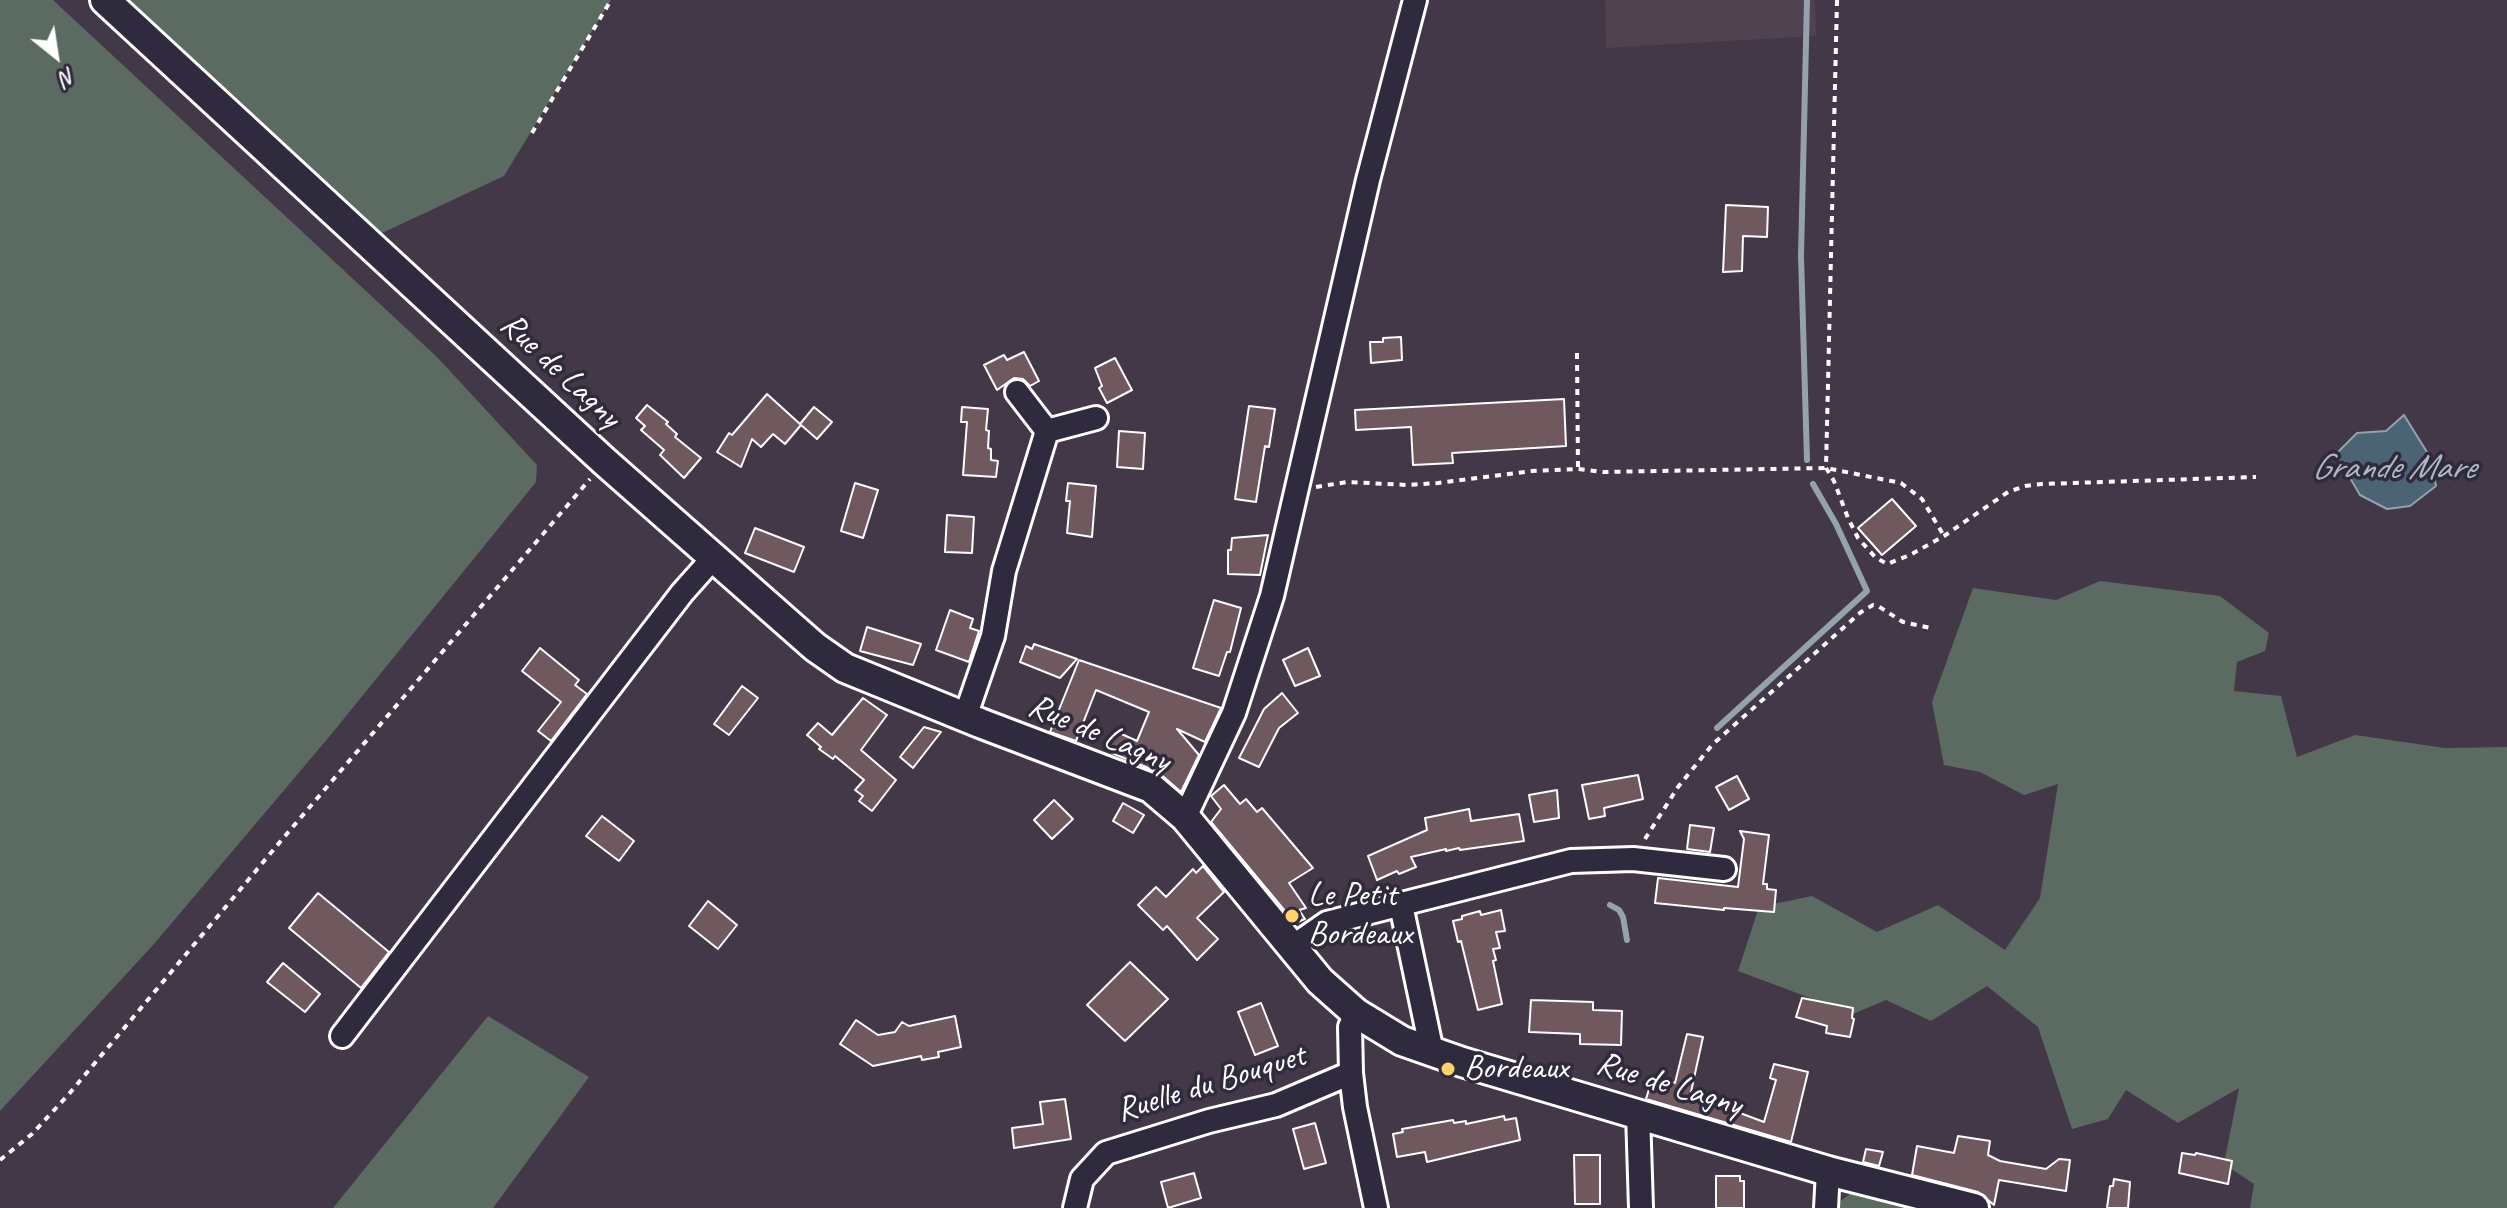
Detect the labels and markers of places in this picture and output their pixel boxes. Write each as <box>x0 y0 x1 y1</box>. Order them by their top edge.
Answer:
place label: Le Petit Bordeaux <box>1308 876 1413 956</box>
marker: Le Petit Bordeaux <box>1283 907 1301 925</box>
place label: Bordeaux <box>1464 1049 1569 1089</box>
marker: Bordeaux <box>1439 1060 1457 1078</box>

